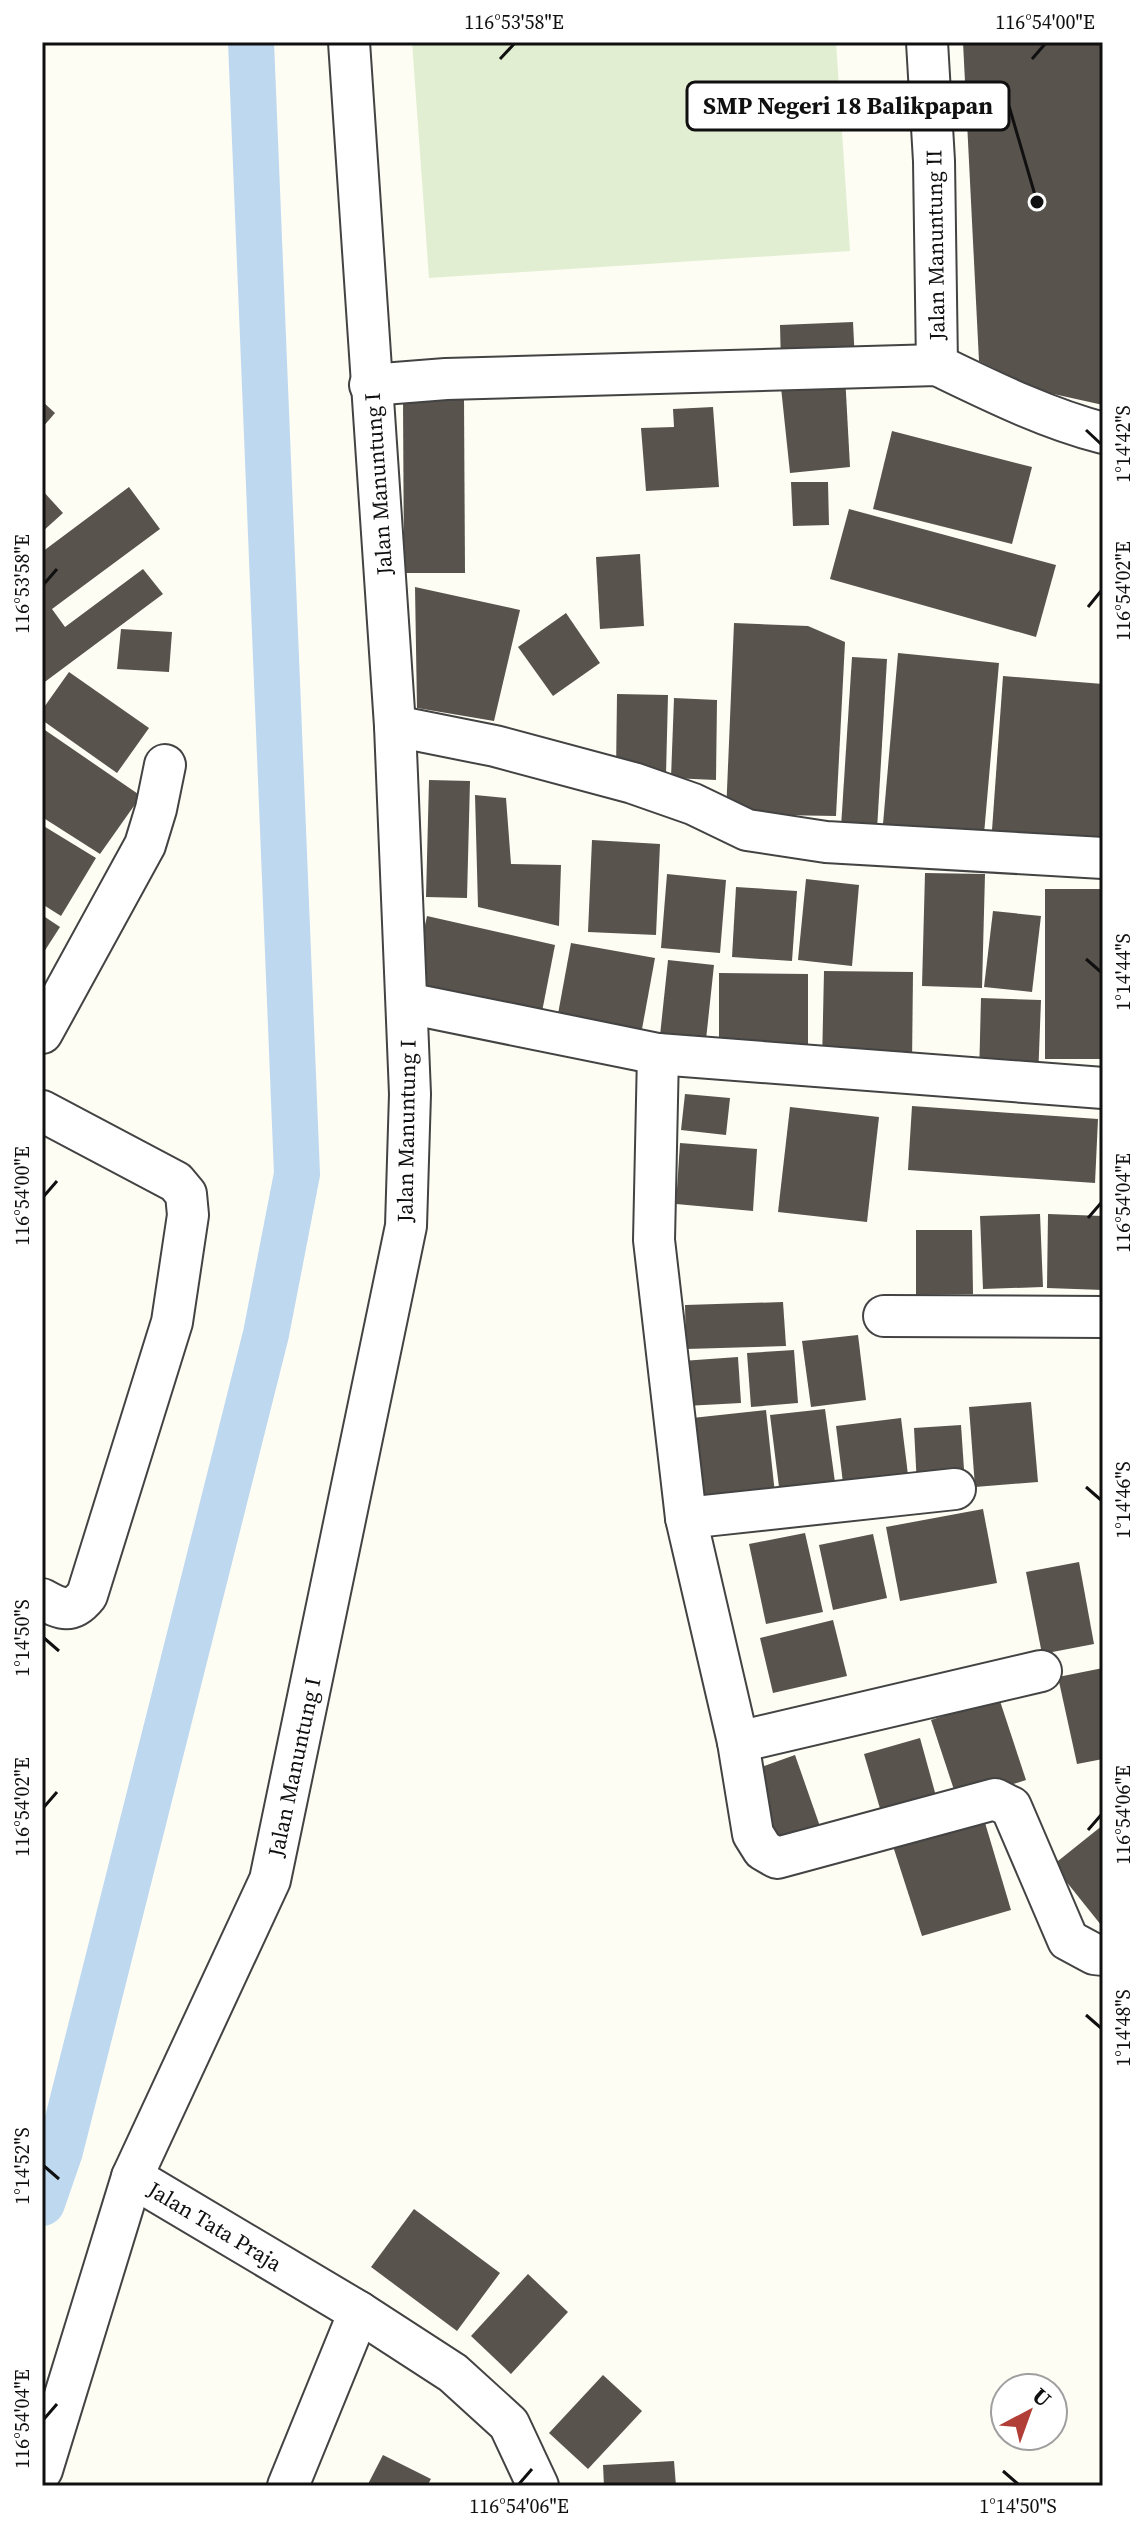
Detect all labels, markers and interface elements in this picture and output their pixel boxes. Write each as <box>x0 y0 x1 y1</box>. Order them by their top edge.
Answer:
text: 116°53'58"E <box>464 8 564 36</box>
text: 116°54'00"E <box>995 8 1095 36</box>
callout: SMP Negeri 18 Balikpapan <box>687 82 1009 130</box>
text: SMP Negeri 18 Balikpapan <box>703 89 993 122</box>
street label: Jalan Manuntung II <box>918 149 952 342</box>
street label: Jalan Manuntung I <box>357 392 399 577</box>
text: 1°14'42"S <box>1109 405 1137 483</box>
text: 116°53'58"E <box>8 534 36 634</box>
text: 116°54'02"E <box>1109 541 1137 641</box>
text: 1°14'44"S <box>1109 933 1137 1011</box>
street label: Jalan Manuntung I <box>389 1040 423 1223</box>
text: 116°54'00"E <box>8 1146 36 1246</box>
text: 116°54'04"E <box>1109 1153 1137 1253</box>
text: 1°14'46"S <box>1109 1461 1137 1539</box>
text: 1°14'50"S <box>8 1599 36 1677</box>
street label: Jalan Manuntung I <box>260 1675 328 1860</box>
text: 116°54'02"E <box>8 1757 36 1857</box>
text: 116°54'06"E <box>1109 1765 1137 1865</box>
text: 1°14'48"S <box>1109 1989 1137 2067</box>
text: 1°14'52"S <box>8 2127 36 2205</box>
street label: Jalan Tata Praja <box>141 2174 288 2278</box>
text: 116°54'04"E <box>8 2369 36 2469</box>
north arrow <box>989 2372 1069 2452</box>
text: U <box>1026 2380 1058 2414</box>
text: 116°54'06"E <box>469 2492 569 2520</box>
text: 1°14'50"S <box>979 2492 1057 2520</box>

